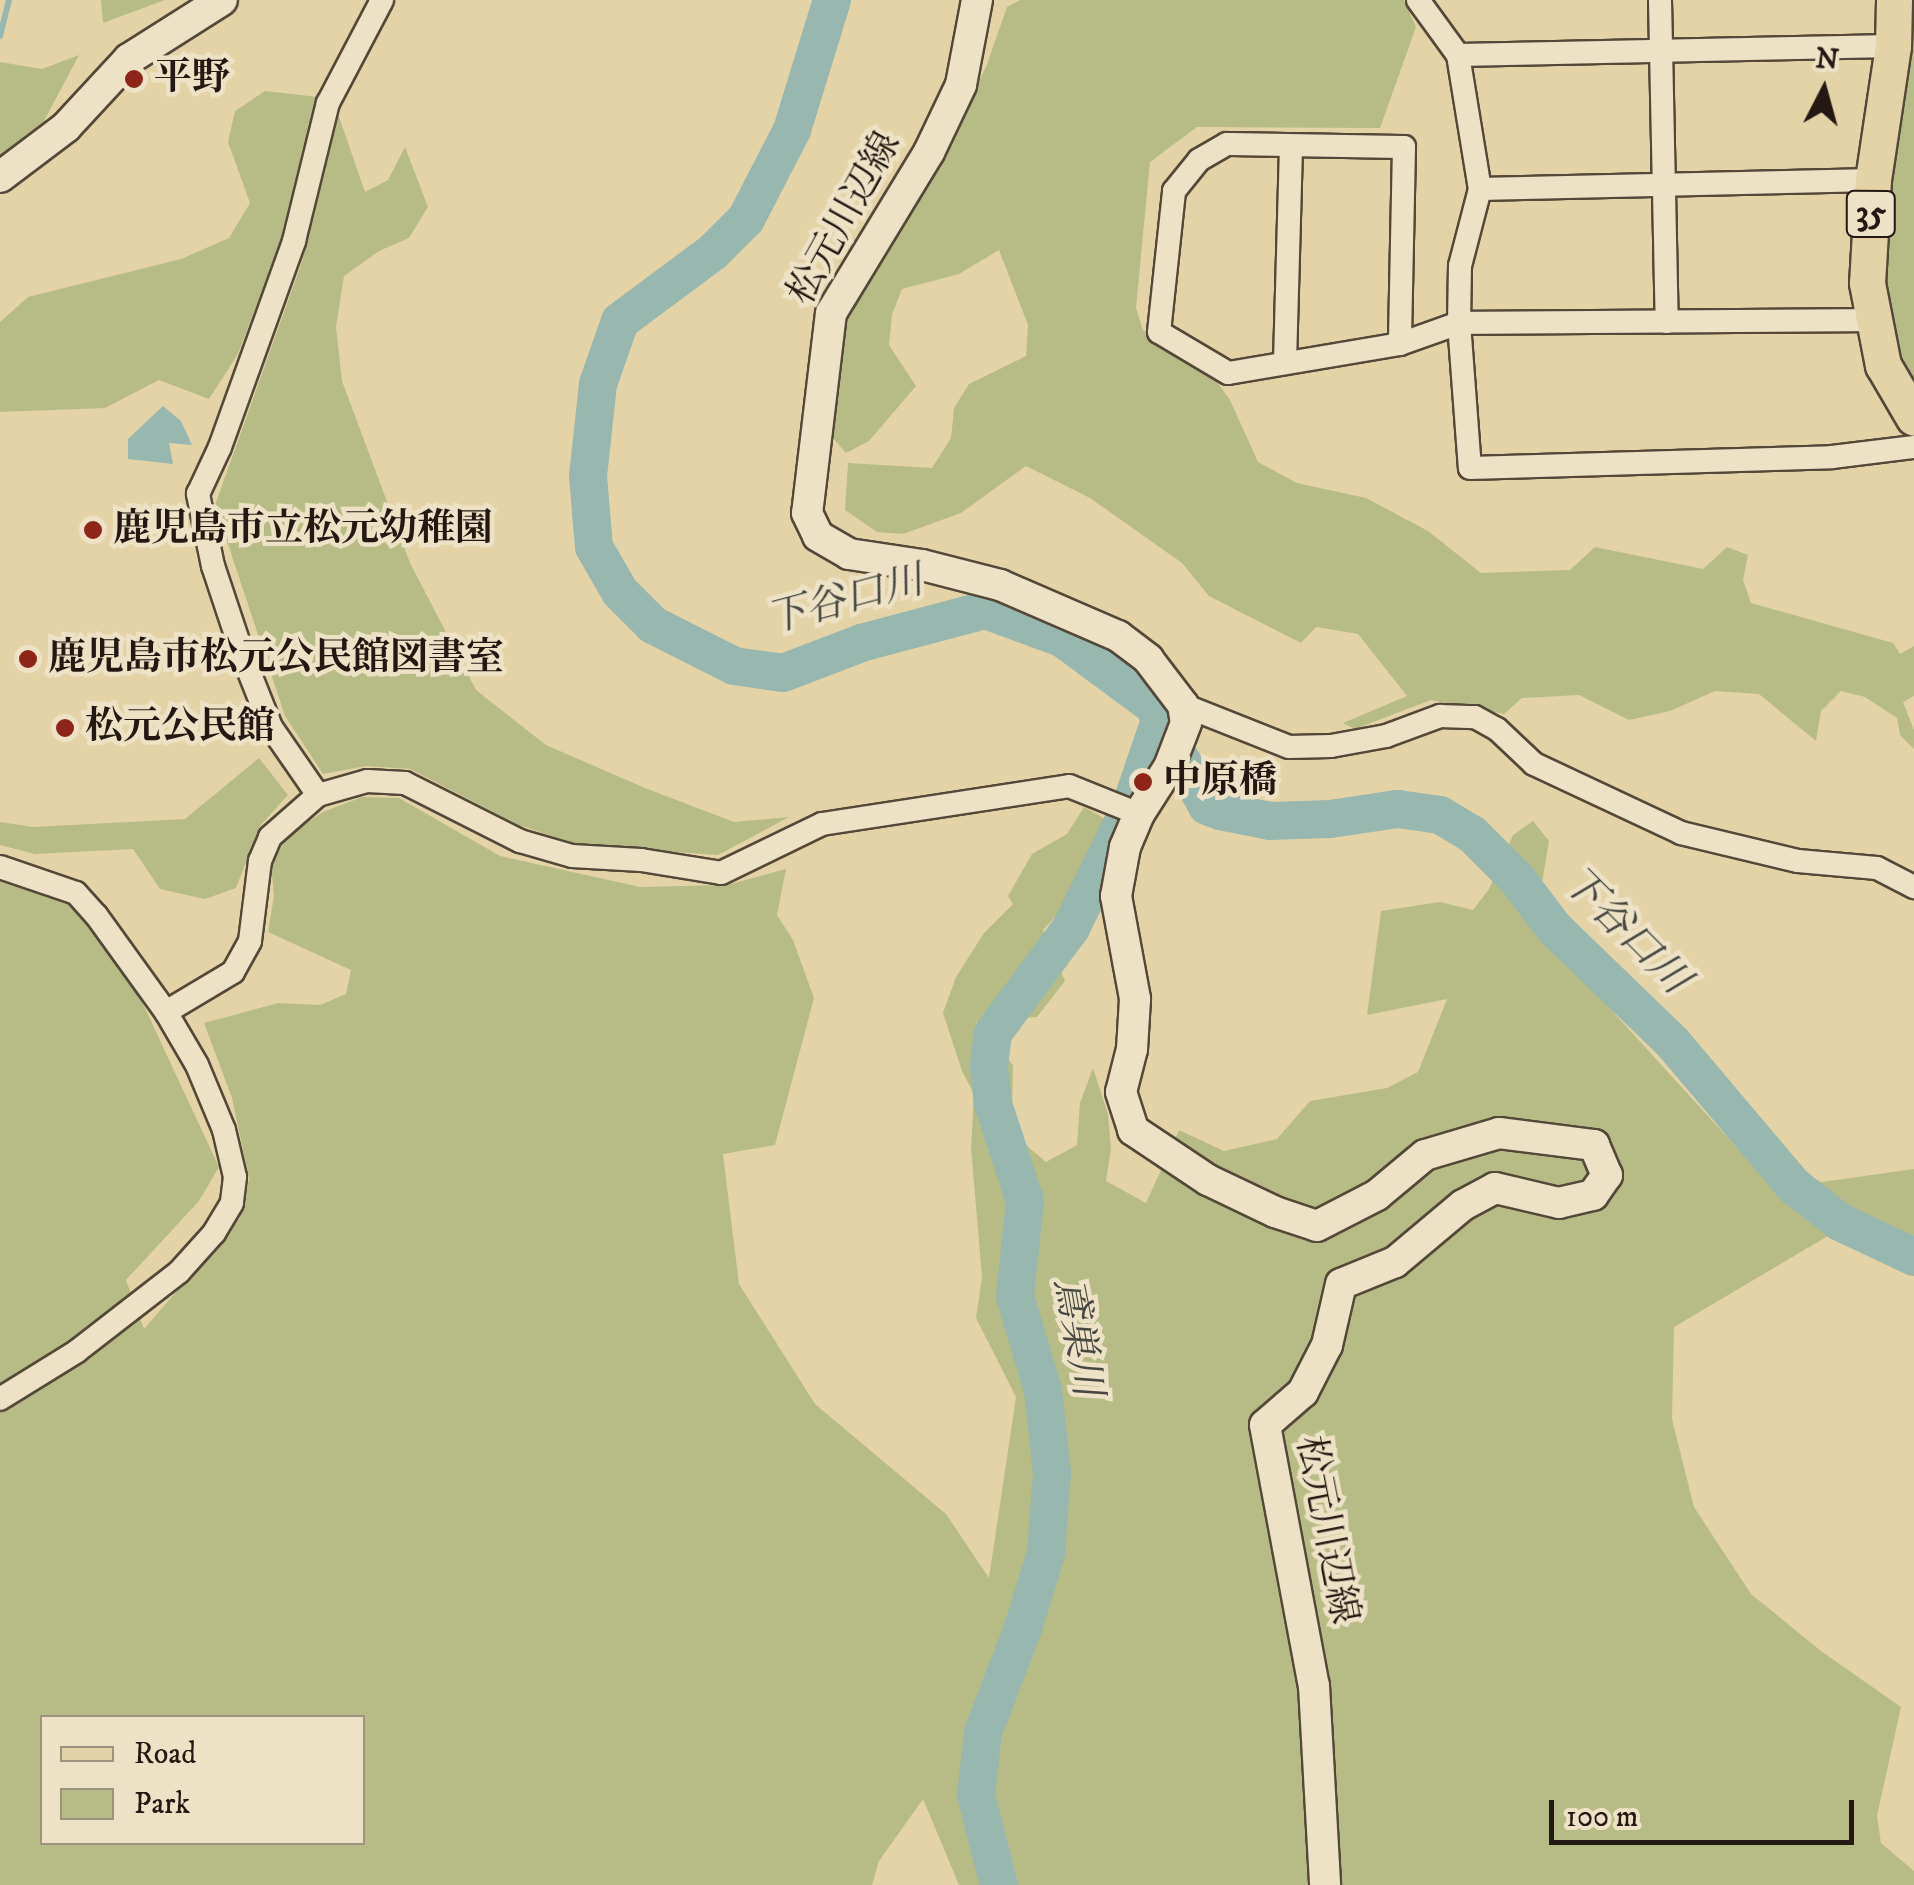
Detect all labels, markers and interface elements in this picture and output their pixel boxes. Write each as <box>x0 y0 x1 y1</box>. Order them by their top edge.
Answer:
north arrow <box>1774 40 1874 140</box>
text: N <box>1814 41 1840 78</box>
place label: 平野 <box>154 56 230 102</box>
marker: 平野 <box>123 68 145 90</box>
street label: 松元川辺線 <box>779 125 911 313</box>
road number: 35 <box>1844 184 1898 244</box>
place label: 鹿児島市立松元幼稚園 <box>113 507 493 553</box>
marker: 鹿児島市立松元幼稚園 <box>82 519 104 541</box>
water label: 下谷口川 <box>762 557 928 645</box>
place label: 鹿児島市松元公民館図書室 <box>48 636 504 682</box>
marker: 鹿児島市松元公民館図書室 <box>17 648 39 670</box>
place label: 松元公民館 <box>85 705 275 751</box>
marker: 松元公民館 <box>54 717 76 739</box>
place label: 中原橋 <box>1163 759 1277 805</box>
marker: 中原橋 <box>1132 771 1154 793</box>
water label: 下谷口川 <box>1551 857 1699 1005</box>
water label: 鳶巣川 <box>1043 1274 1111 1400</box>
street label: 松元川辺線 <box>1285 1432 1367 1628</box>
legend <box>40 1715 365 1845</box>
text: Road <box>134 1736 196 1773</box>
scale bar <box>1554 1780 1859 1842</box>
text: Park <box>134 1786 190 1823</box>
text: 100 m <box>1566 1799 1638 1836</box>

